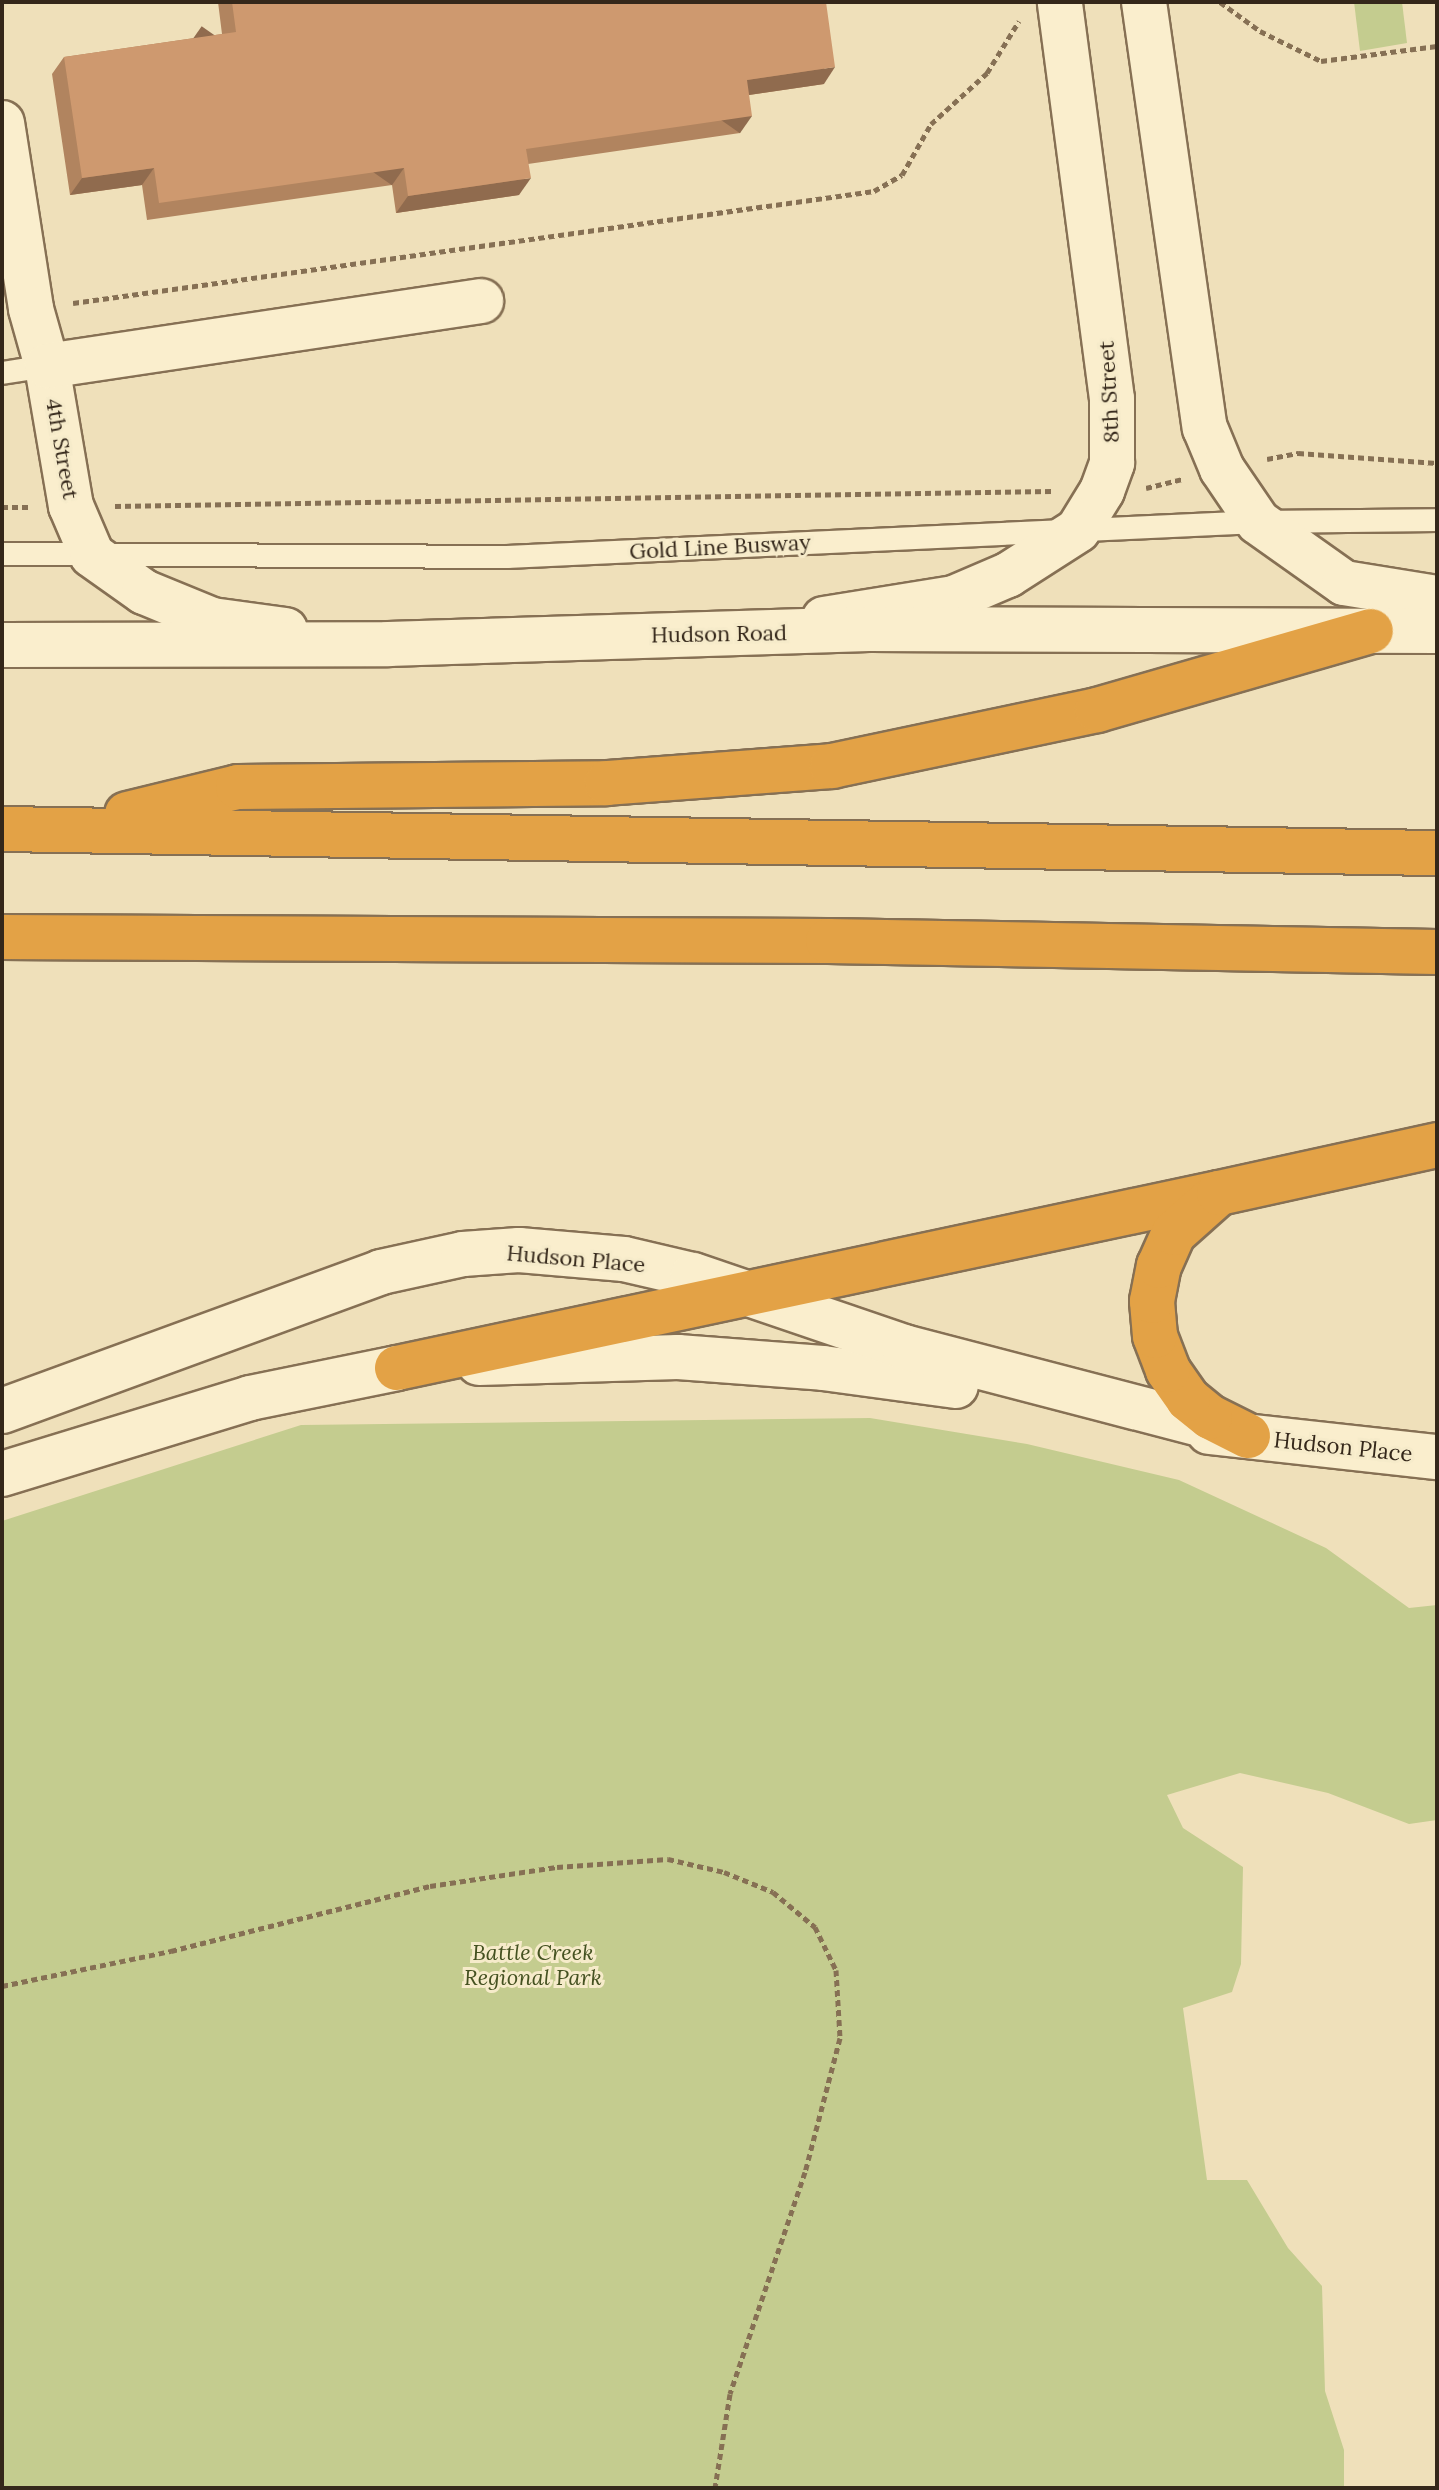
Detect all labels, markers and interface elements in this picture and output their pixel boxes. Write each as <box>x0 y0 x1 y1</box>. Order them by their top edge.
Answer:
street label: 8th Street <box>1093 340 1125 444</box>
street label: 4th Street <box>40 397 84 501</box>
street label: Gold Line Busway <box>629 529 811 565</box>
street label: Hudson Road <box>651 620 787 648</box>
street label: Hudson Place <box>505 1240 647 1278</box>
street label: Hudson Place <box>1272 1427 1414 1467</box>
park label: Battle Creek Regional Park <box>464 1939 602 1990</box>

